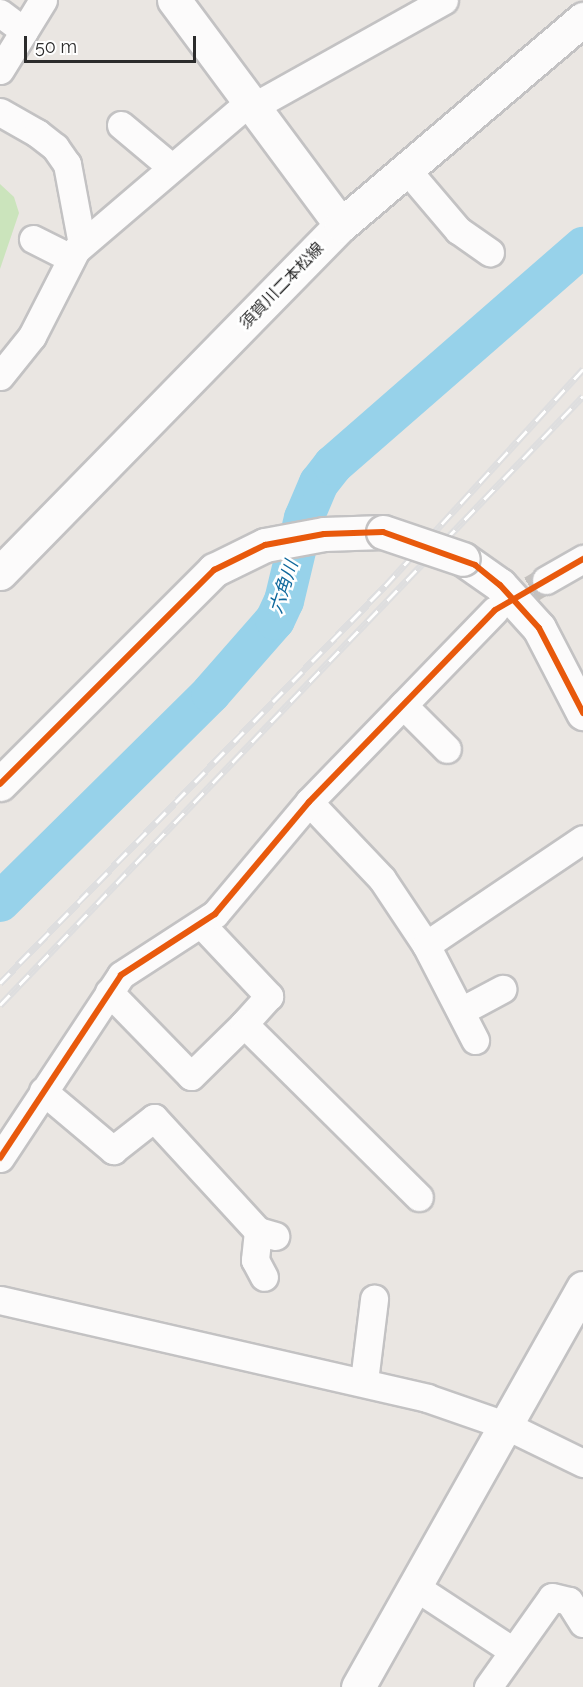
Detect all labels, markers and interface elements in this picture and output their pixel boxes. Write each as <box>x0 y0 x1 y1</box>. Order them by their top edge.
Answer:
scale bar <box>27 24 200 62</box>
text: 50 m <box>35 36 77 57</box>
street label: 須賀川二本松線 <box>236 239 328 333</box>
water label: 六角川 <box>265 558 303 616</box>

